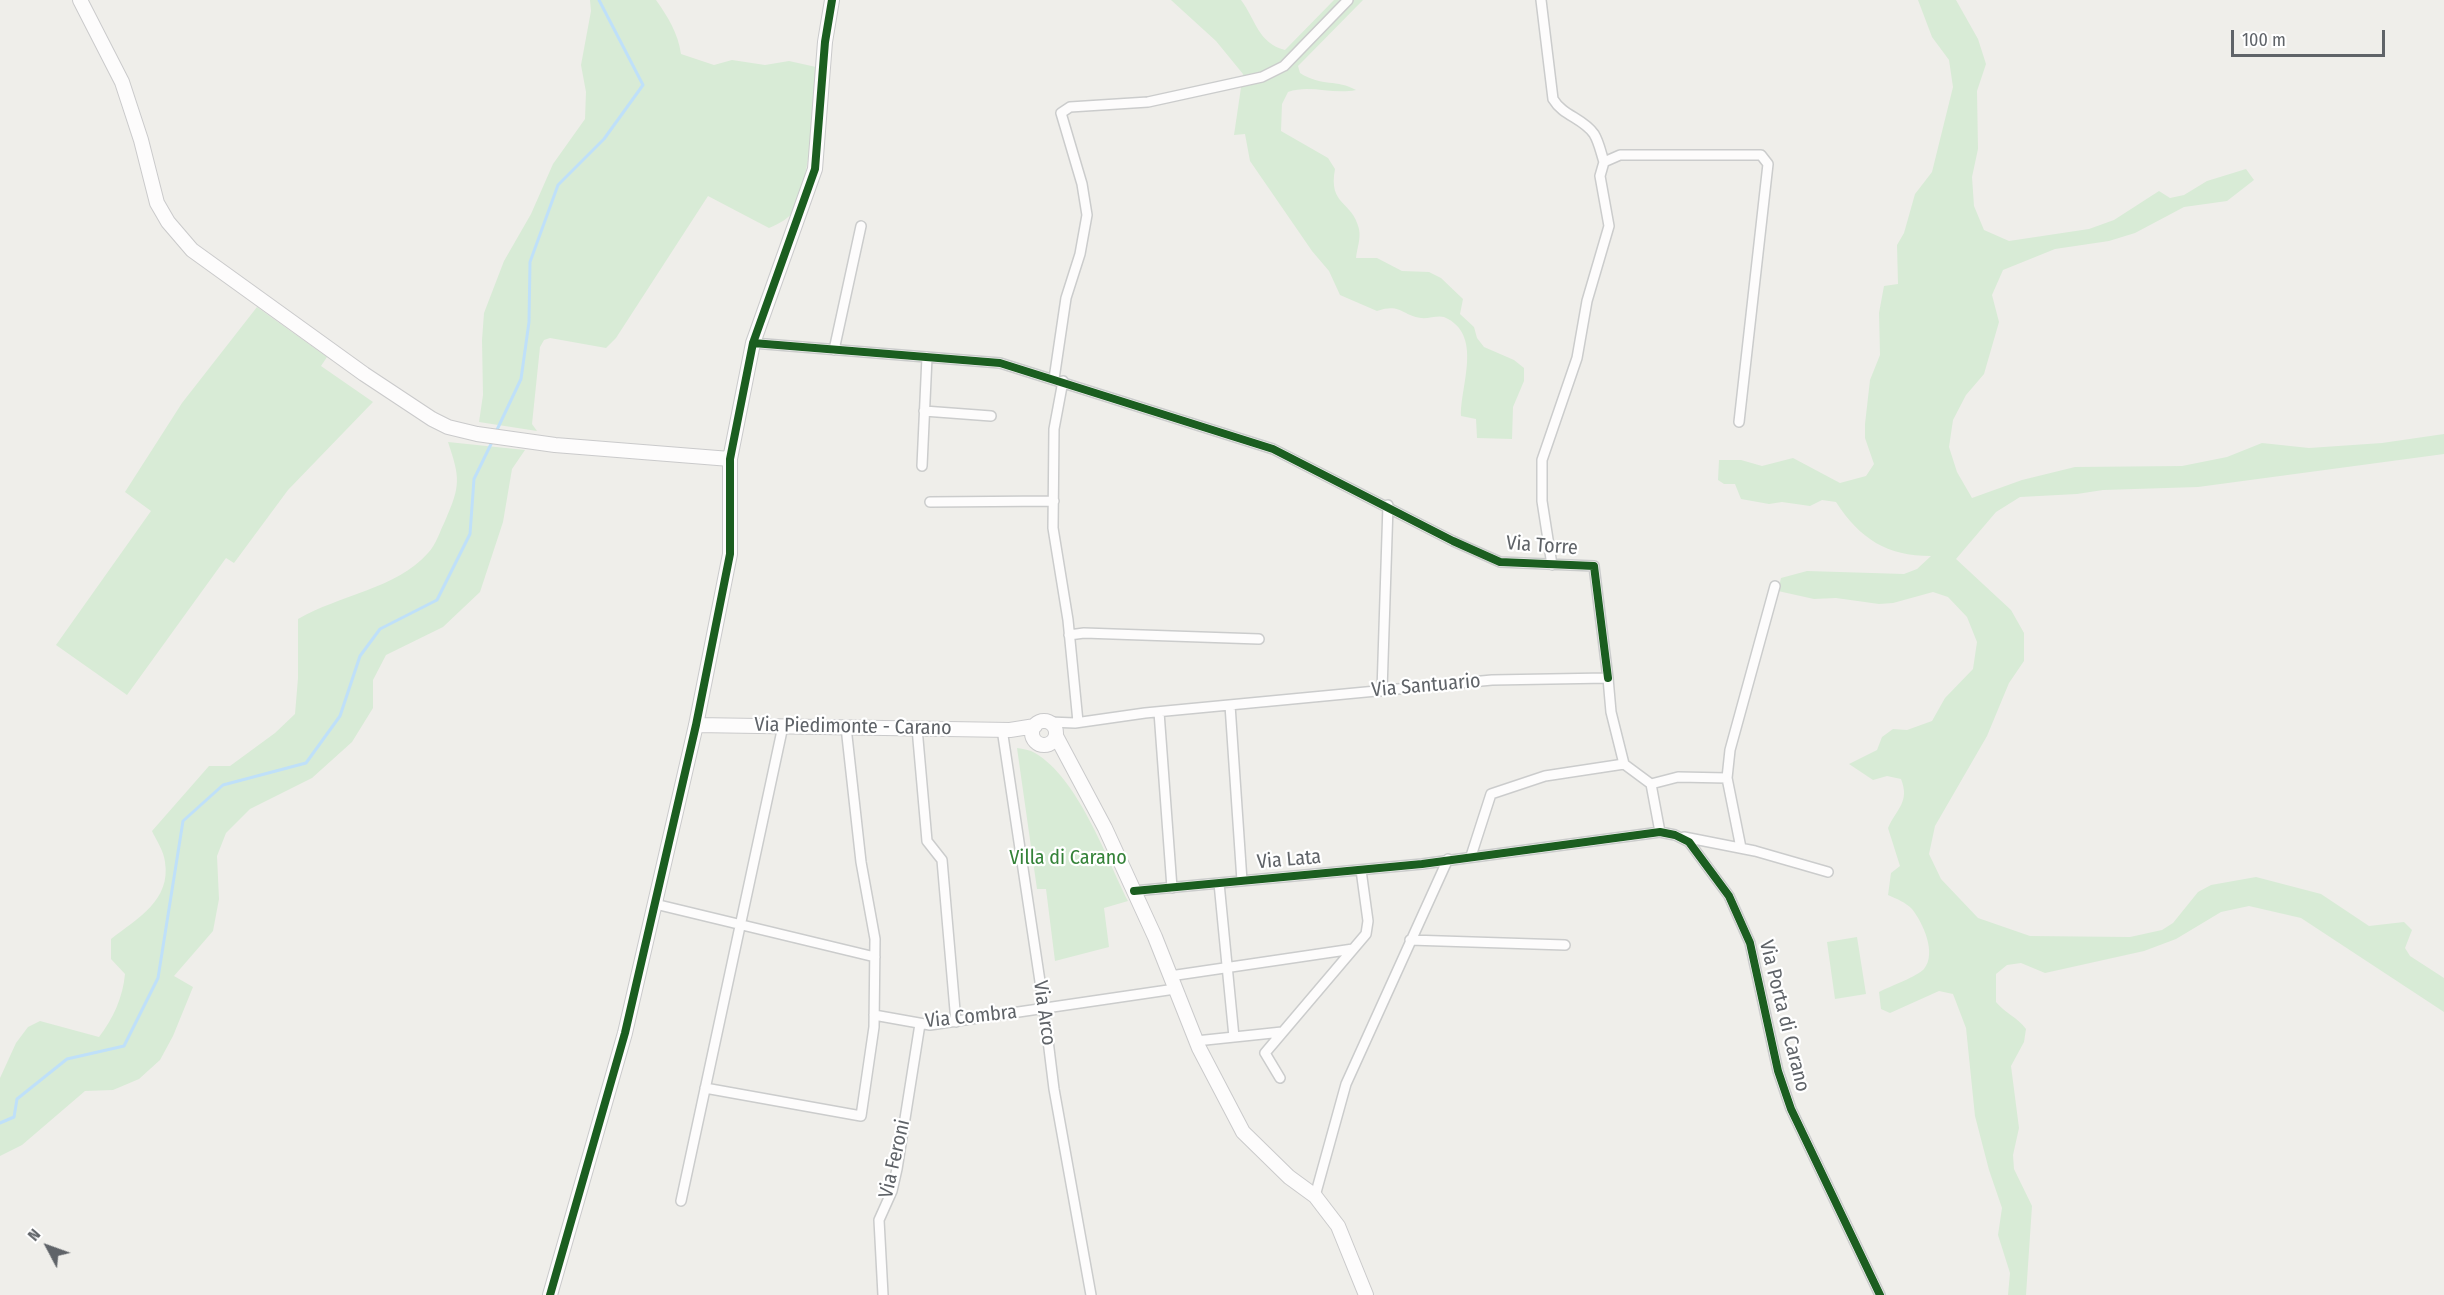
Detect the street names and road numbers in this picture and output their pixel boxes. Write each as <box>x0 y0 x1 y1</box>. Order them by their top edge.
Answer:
street label: Via Torre <box>1505 532 1579 560</box>
street label: Via Santuario <box>1371 669 1481 703</box>
street label: Via Piedimonte - Carano <box>754 713 952 741</box>
street label: Via Lata <box>1256 845 1322 875</box>
street label: Via Porta di Carano <box>1754 938 1814 1094</box>
street label: Via Arco <box>1028 979 1060 1047</box>
street label: Via Combra <box>924 1000 1018 1034</box>
street label: Via Feroni <box>874 1117 916 1201</box>

